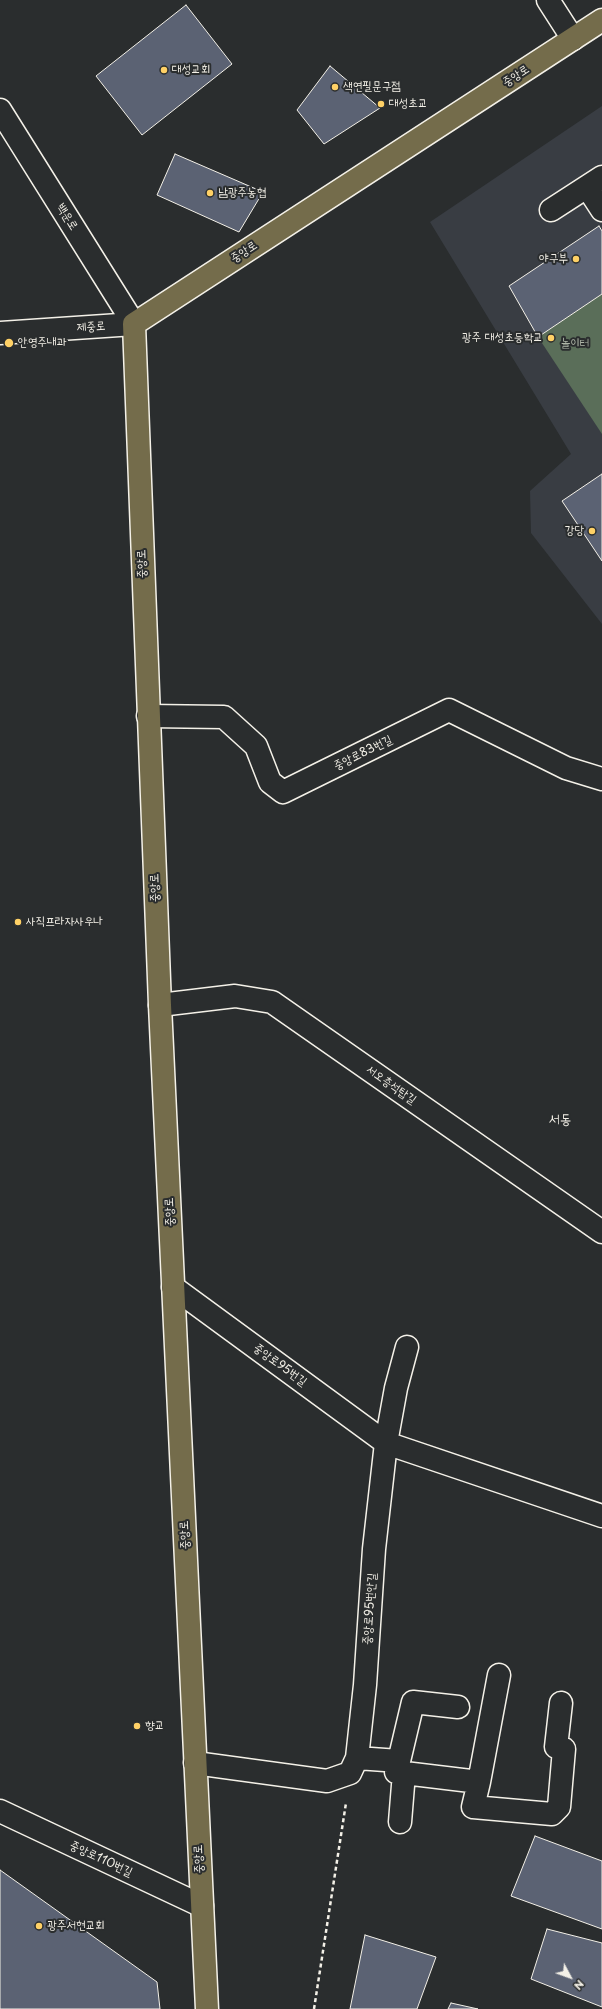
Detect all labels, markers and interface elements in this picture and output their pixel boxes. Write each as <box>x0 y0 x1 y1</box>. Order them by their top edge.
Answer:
street label: 중앙로 <box>500 62 532 90</box>
place label: 대성교회 <box>172 63 211 77</box>
marker: 대성교회 <box>159 65 169 75</box>
place label: 색연필문구점 <box>343 80 401 94</box>
marker: 색연필문구점 <box>330 82 340 92</box>
place label: 대성초교 <box>389 97 428 111</box>
marker: 대성초교 <box>376 99 386 109</box>
place label: 남광주농협 <box>218 186 266 200</box>
marker: 남광주농협 <box>205 188 215 198</box>
street label: 백운로 <box>53 201 81 233</box>
street label: 중앙로 <box>228 238 260 266</box>
place label: 야구부 <box>539 252 568 266</box>
marker: 야구부 <box>571 254 581 264</box>
street label: 제중로 <box>76 319 106 335</box>
place label: 광주 대성초등학교 <box>462 331 543 345</box>
marker: 광주 대성초등학교 <box>546 333 556 343</box>
place label: 안영주내과 <box>18 336 66 350</box>
marker: 안영주내과 <box>3 337 15 349</box>
park label: 놀이터 <box>561 337 589 351</box>
place label: 강당 <box>565 524 584 538</box>
marker: 강당 <box>587 526 597 536</box>
street label: 중앙로 <box>134 549 150 579</box>
street label: 중앙로83번길 <box>331 733 395 773</box>
street label: 중앙로 <box>147 873 163 903</box>
place label: 사직프라자사우나 <box>26 915 103 929</box>
marker: 사직프라자사우나 <box>13 917 23 927</box>
street label: 서오층석탑길 <box>363 1062 419 1108</box>
district label: 서동 <box>549 1112 571 1128</box>
street label: 중앙로 <box>162 1197 178 1227</box>
street label: 중앙로95번길 <box>250 1341 310 1389</box>
street label: 중앙로 <box>177 1520 193 1550</box>
street label: 중앙로95번안길 <box>360 1572 380 1646</box>
place label: 향교 <box>145 1719 164 1733</box>
marker: 향교 <box>132 1721 142 1731</box>
street label: 중앙로110번길 <box>67 1838 135 1880</box>
street label: 중앙로 <box>191 1844 207 1874</box>
place label: 광주서현교회 <box>47 1919 105 1933</box>
marker: 광주서현교회 <box>34 1921 44 1931</box>
north arrow <box>550 1957 590 1997</box>
text: N <box>570 1976 589 1994</box>

